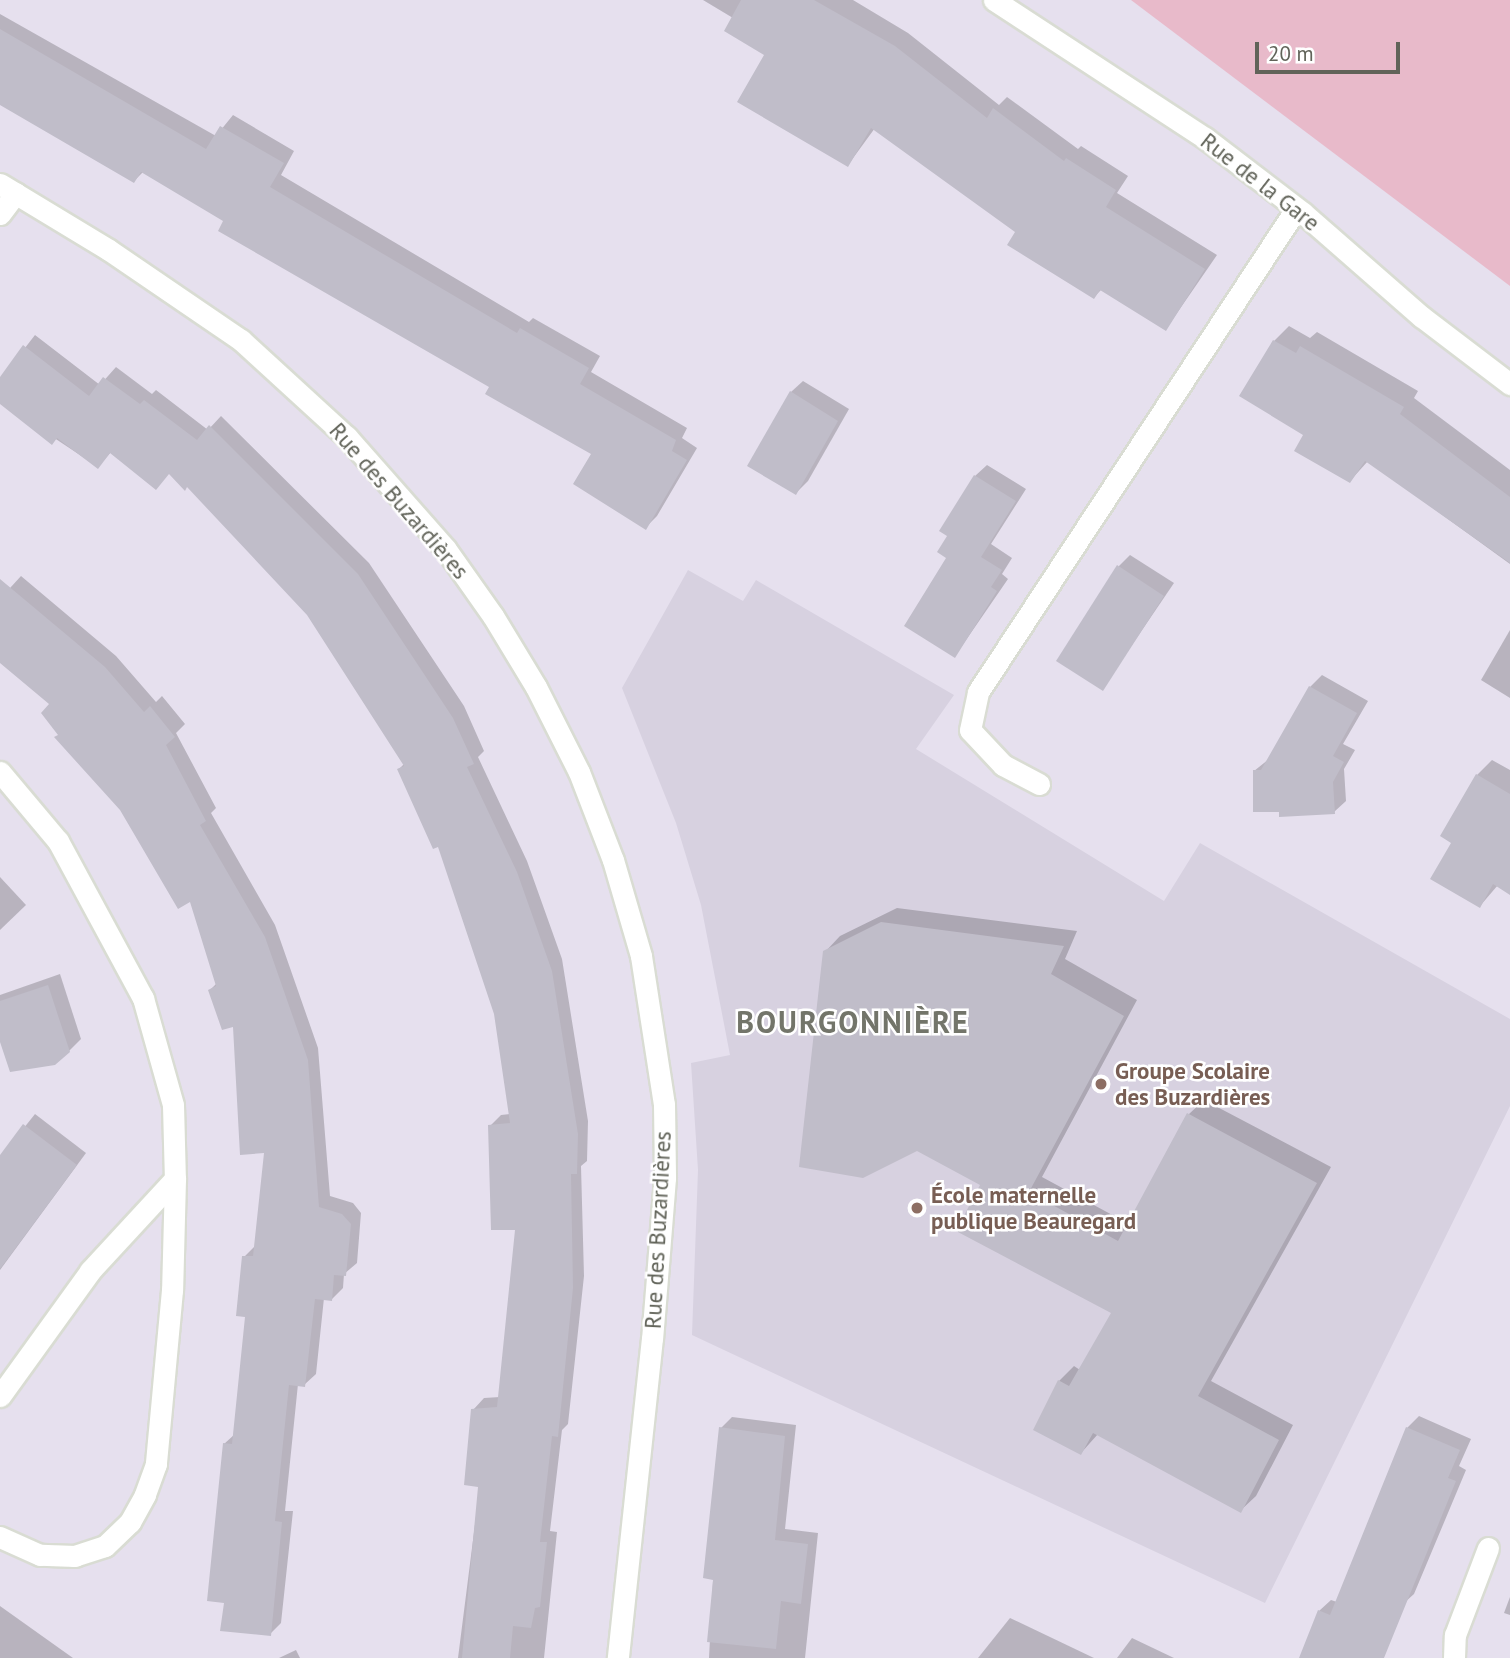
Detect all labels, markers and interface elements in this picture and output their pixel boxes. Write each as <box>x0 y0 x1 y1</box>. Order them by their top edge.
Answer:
scale bar <box>1258 28 1403 72</box>
text: 20 m <box>1268 40 1314 67</box>
street label: Rue de la Gare <box>1195 127 1325 237</box>
street label: Rue des Buzardières <box>324 417 474 585</box>
district label: BOURGONNIÈRE <box>738 1004 968 1040</box>
place label: Groupe Scolaire des Buzardières <box>1115 1057 1270 1111</box>
marker: Groupe Scolaire des Buzardières <box>1093 1076 1109 1092</box>
street label: Rue des Buzardières <box>639 1130 677 1330</box>
place label: École maternelle publique Beauregard <box>931 1181 1136 1235</box>
marker: École maternelle publique Beauregard <box>909 1200 925 1216</box>

